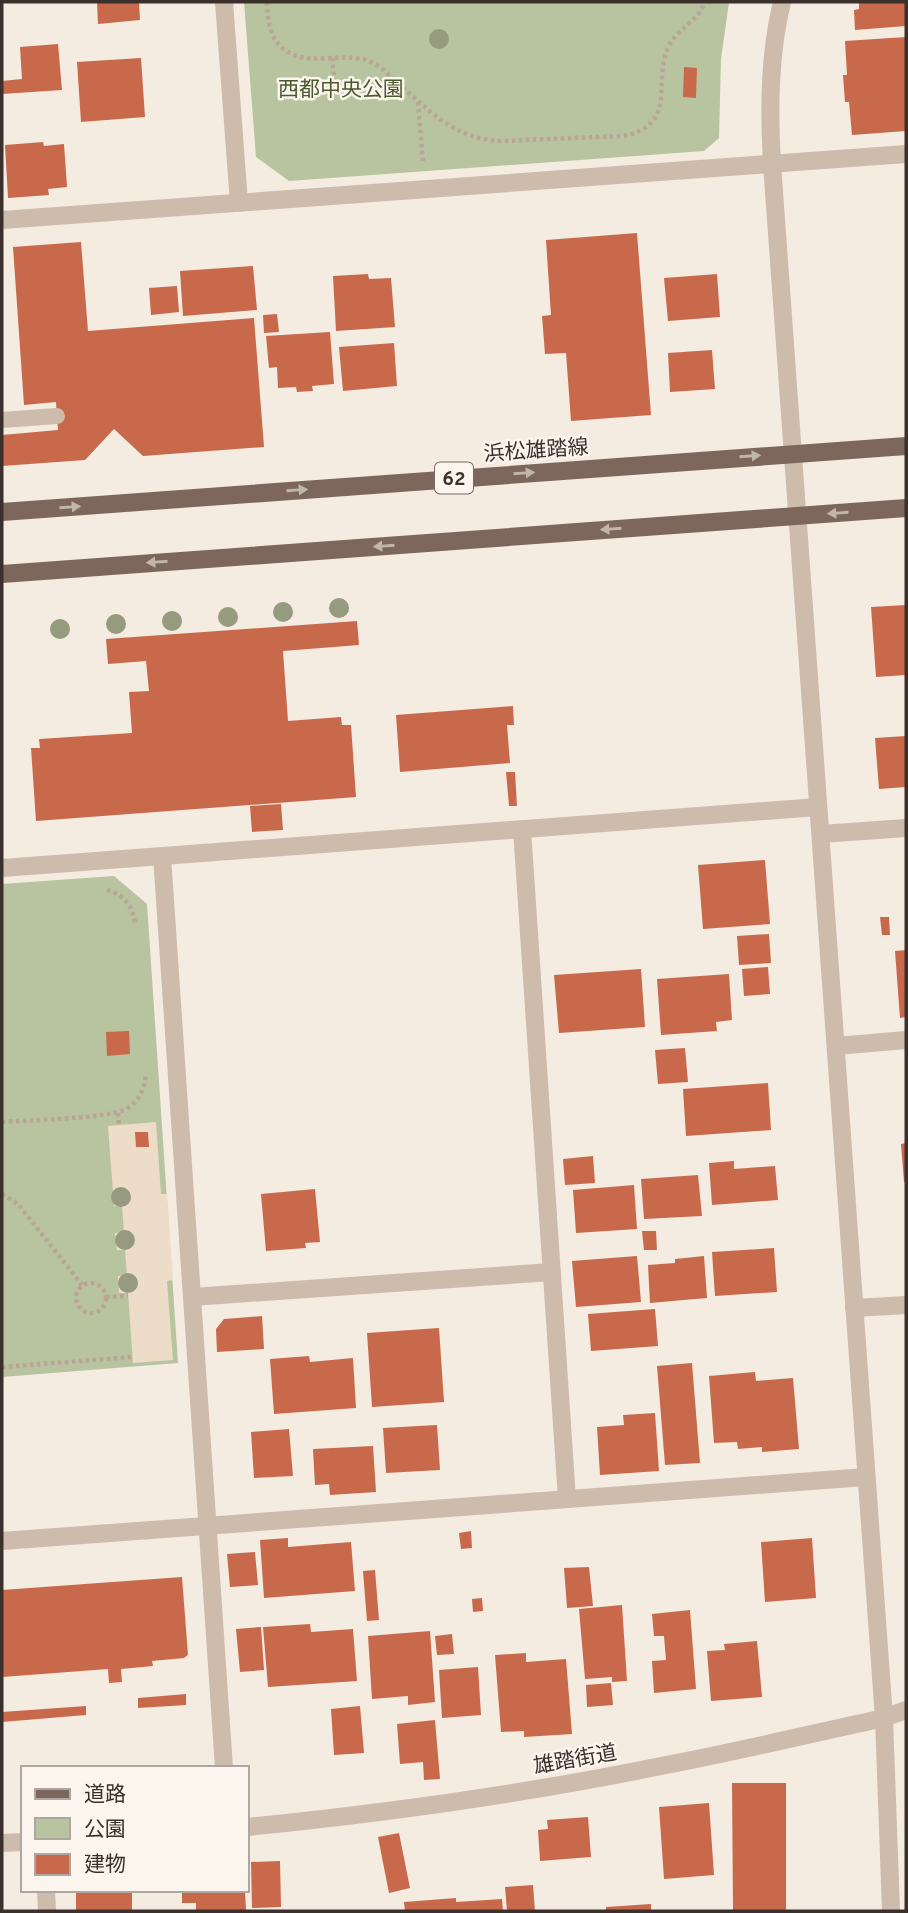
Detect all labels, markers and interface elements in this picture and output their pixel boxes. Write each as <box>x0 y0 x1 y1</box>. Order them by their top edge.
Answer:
park label: 西都中央公園 <box>278 77 404 104</box>
street label: 浜松雄踏線 <box>483 434 589 469</box>
one-way arrow <box>740 451 762 462</box>
road number: 62 <box>435 463 473 494</box>
one-way arrow <box>513 467 535 478</box>
one-way arrow <box>286 484 308 495</box>
one-way arrow <box>59 501 81 512</box>
one-way arrow <box>827 508 849 519</box>
one-way arrow <box>600 524 622 535</box>
one-way arrow <box>373 541 395 552</box>
one-way arrow <box>146 557 168 568</box>
street label: 雄踏街道 <box>532 1740 619 1781</box>
legend <box>21 1766 248 1892</box>
text: 道路 <box>84 1782 126 1809</box>
text: 公園 <box>84 1817 126 1844</box>
text: 建物 <box>84 1852 126 1879</box>

